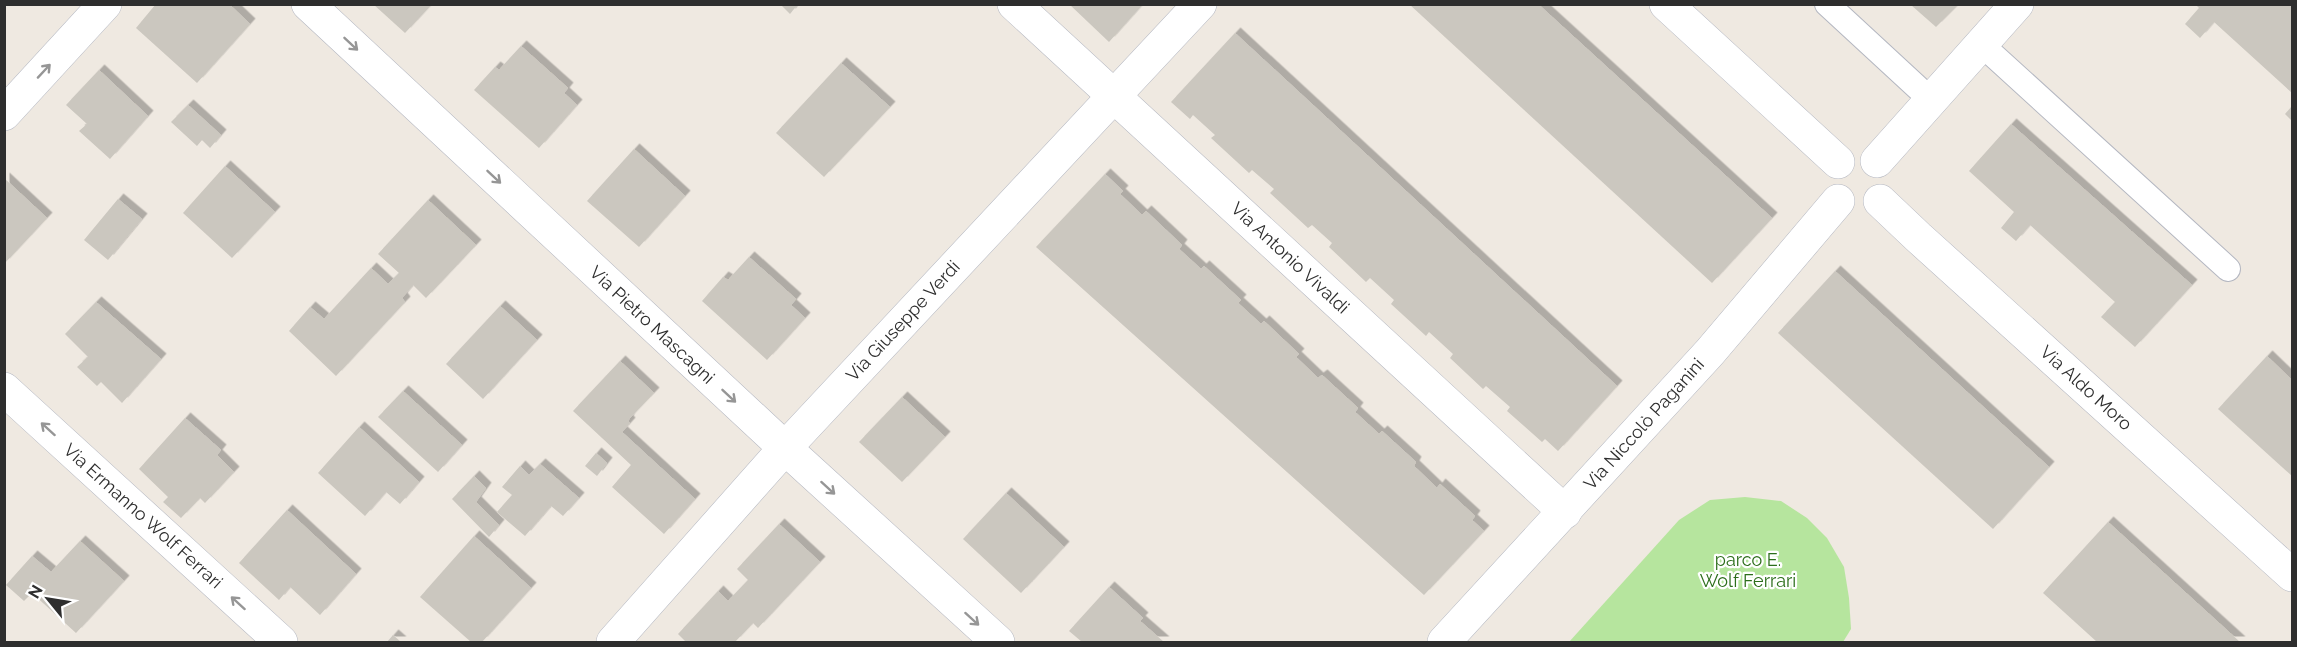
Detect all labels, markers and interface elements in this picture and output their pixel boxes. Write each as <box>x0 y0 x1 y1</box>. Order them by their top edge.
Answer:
one-way arrow <box>343 37 358 51</box>
one-way arrow <box>37 64 51 79</box>
one-way arrow <box>486 170 501 184</box>
street label: Via Antonio Vivaldi <box>1227 198 1354 318</box>
street label: Via Giuseppe Verdi <box>841 256 964 385</box>
street label: Via Pietro Mascagni <box>586 261 719 388</box>
street label: Via Aldo Moro <box>2036 341 2137 435</box>
street label: Via Niccolò Paganini <box>1579 354 1708 494</box>
one-way arrow <box>721 389 736 403</box>
one-way arrow <box>41 422 56 436</box>
street label: Via Ermanno Wolf Ferrari <box>60 439 227 592</box>
one-way arrow <box>821 481 836 495</box>
park label: parco E. Wolf Ferrari <box>1700 549 1796 591</box>
north arrow <box>18 569 78 629</box>
text: N <box>24 582 47 602</box>
one-way arrow <box>231 596 246 610</box>
one-way arrow <box>965 612 980 626</box>

